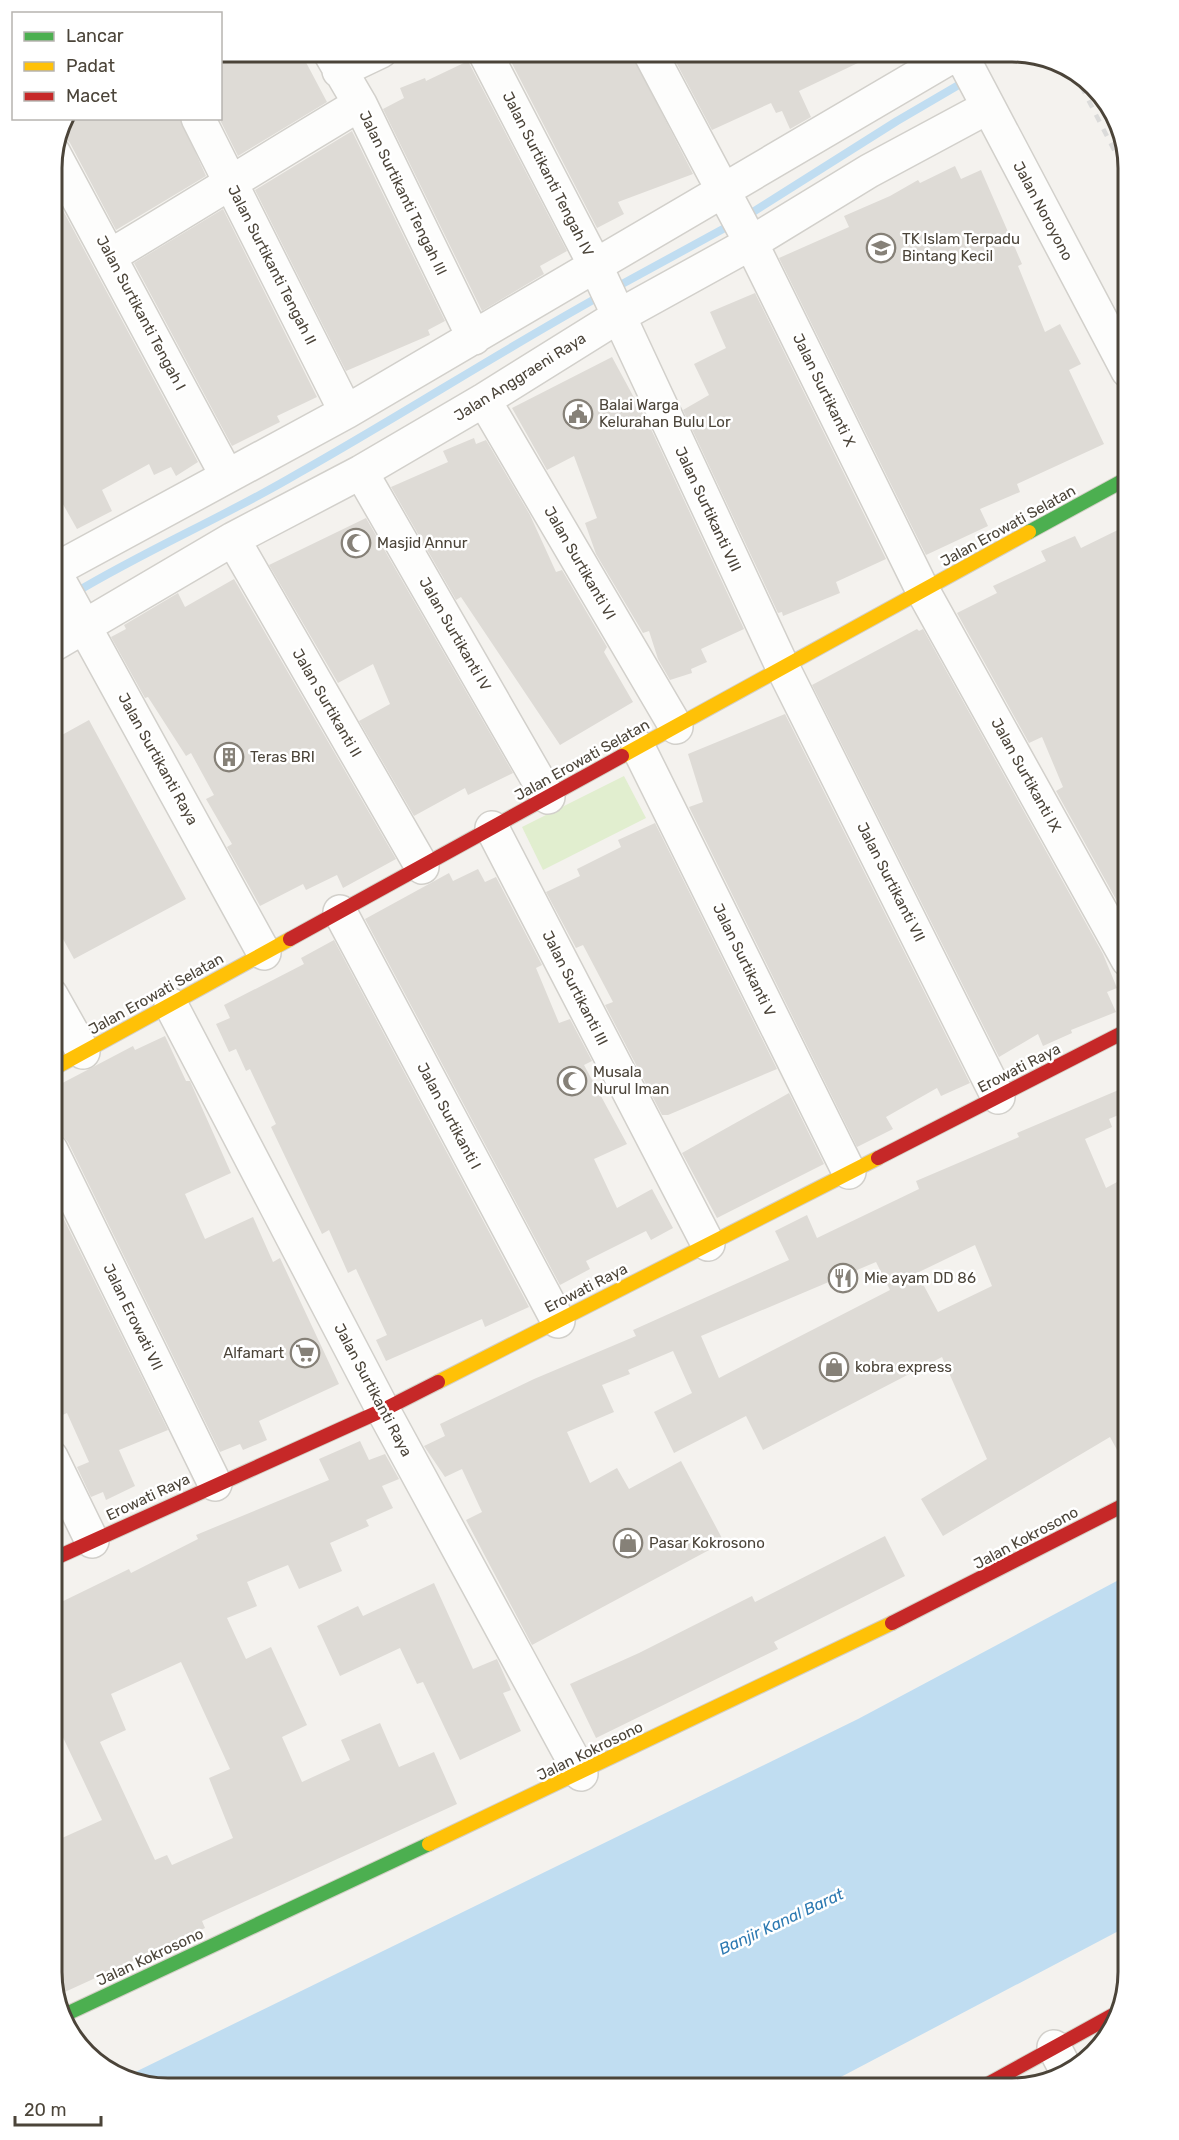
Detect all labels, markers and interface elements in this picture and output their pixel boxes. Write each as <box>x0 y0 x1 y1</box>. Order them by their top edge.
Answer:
legend <box>12 12 222 120</box>
text: Lancar <box>66 25 124 47</box>
text: Padat <box>66 55 115 77</box>
text: Macet <box>66 85 117 107</box>
street label: Jalan Surtikanti Tengah IV <box>499 89 597 259</box>
street label: Jalan Surtikanti Tengah III <box>355 108 451 278</box>
street label: Jalan Noroyono <box>1009 158 1077 264</box>
street label: Jalan Surtikanti Tengah II <box>224 182 320 348</box>
place label: TK Islam Terpadu Bintang Kecil <box>902 230 1020 265</box>
school or university icon: TK Islam Terpadu Bintang Kecil <box>865 232 897 264</box>
street label: Jalan Surtikanti Tengah I <box>93 233 189 393</box>
street label: Jalan Anggraeni Raya <box>451 329 589 425</box>
street label: Jalan Surtikanti X <box>789 331 859 450</box>
place label: Balai Warga Kelurahan Bulu Lor <box>599 396 731 431</box>
public building icon: Balai Warga Kelurahan Bulu Lor <box>562 398 594 430</box>
street label: Jalan Surtikanti VIII <box>671 444 745 574</box>
street label: Jalan Erowati Selatan <box>937 481 1079 571</box>
street label: Jalan Surtikanti VI <box>540 503 620 623</box>
mosque icon: Masjid Annur <box>340 527 372 559</box>
place label: Masjid Annur <box>377 534 468 552</box>
street label: Jalan Surtikanti IV <box>415 574 495 694</box>
street label: Jalan Surtikanti II <box>289 646 365 760</box>
street label: Jalan Surtikanti Raya <box>114 690 202 828</box>
street label: Jalan Erowati Selatan <box>511 715 653 805</box>
street label: Jalan Surtikanti IX <box>987 715 1065 836</box>
building icon: Teras BRI <box>213 741 245 773</box>
place label: Teras BRI <box>250 748 315 766</box>
street label: Jalan Surtikanti VII <box>853 819 929 945</box>
street label: Jalan Surtikanti V <box>709 901 779 1020</box>
street label: Jalan Surtikanti III <box>538 928 612 1048</box>
street label: Jalan Erowati Selatan <box>85 949 227 1039</box>
street label: Erowati Raya <box>975 1039 1063 1097</box>
street label: Jalan Surtikanti I <box>413 1060 485 1172</box>
place label: Musala Nurul Iman <box>593 1063 669 1098</box>
mosque icon: Musala Nurul Iman <box>556 1065 588 1097</box>
street label: Erowati Raya <box>542 1259 630 1317</box>
street label: Jalan Erowati VII <box>99 1261 167 1373</box>
restaurant icon: Mie ayam DD 86 <box>827 1262 859 1294</box>
place label: Mie ayam DD 86 <box>864 1269 976 1287</box>
street label: Jalan Surtikanti Raya <box>330 1320 416 1460</box>
supermarket icon: Alfamart <box>289 1337 321 1369</box>
place label: Alfamart <box>223 1344 284 1362</box>
shop icon: kobra express <box>818 1351 850 1383</box>
place label: kobra express <box>855 1358 952 1376</box>
street label: Erowati Raya <box>103 1470 193 1524</box>
street label: Jalan Kokrosono <box>971 1503 1081 1573</box>
shop icon: Pasar Kokrosono <box>612 1527 644 1559</box>
place label: Pasar Kokrosono <box>649 1534 765 1552</box>
street label: Jalan Kokrosono <box>534 1718 646 1784</box>
water label: Banjir Kanal Barat <box>716 1884 847 1959</box>
street label: Jalan Kokrosono <box>94 1924 206 1990</box>
scale bar <box>15 2089 100 2127</box>
text: 20 m <box>24 2099 66 2121</box>

